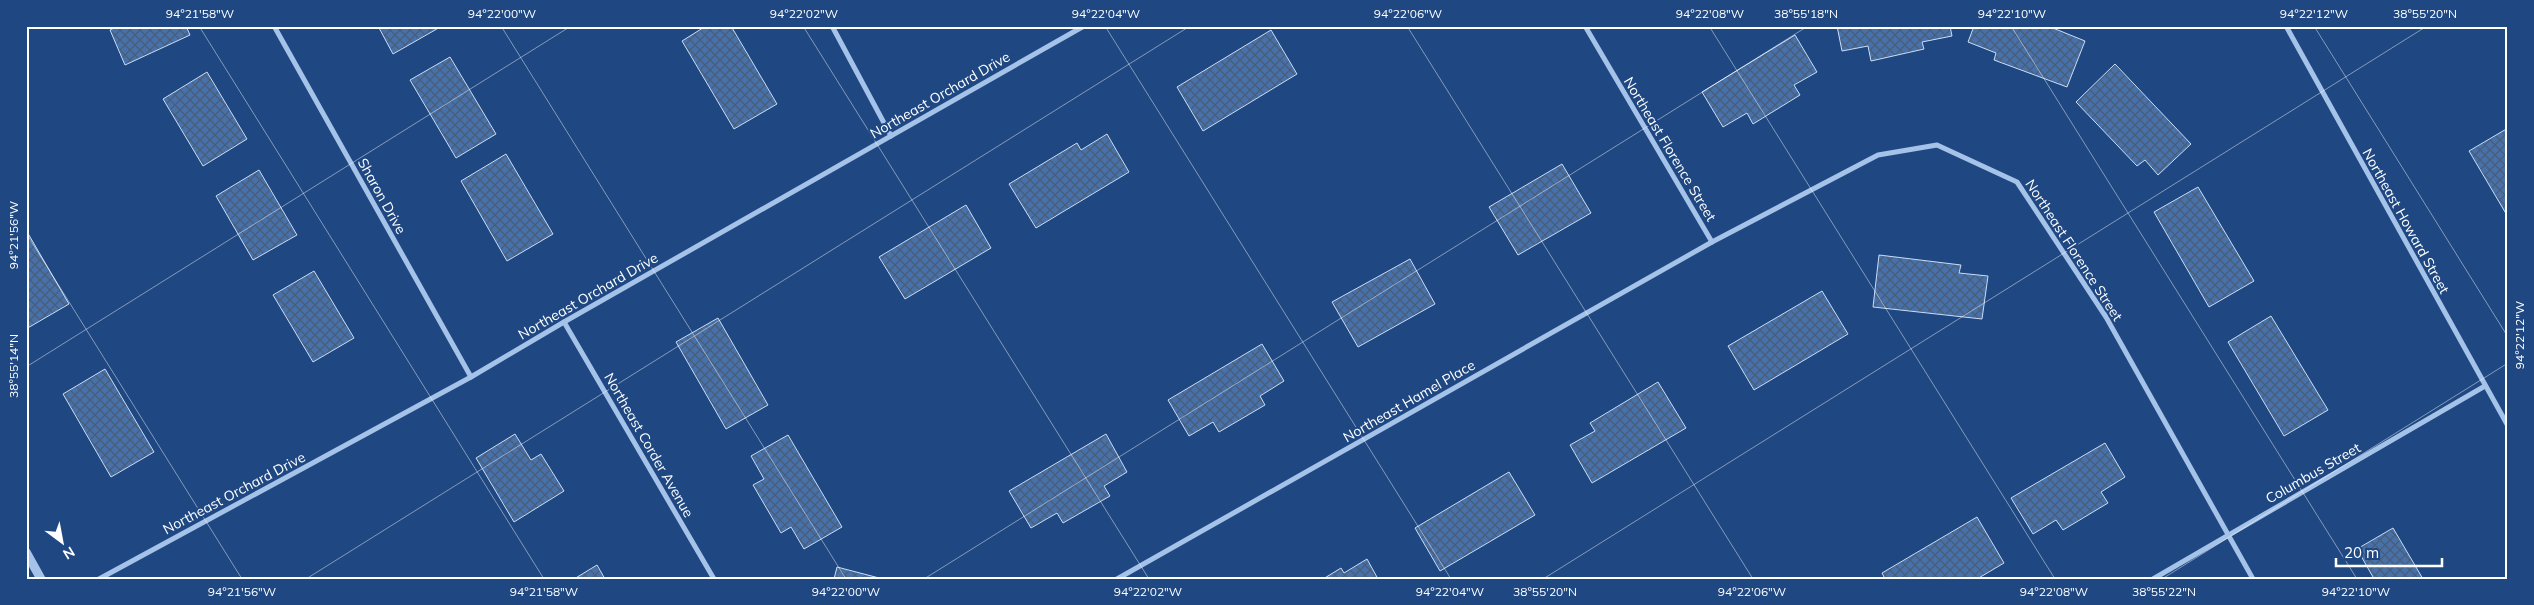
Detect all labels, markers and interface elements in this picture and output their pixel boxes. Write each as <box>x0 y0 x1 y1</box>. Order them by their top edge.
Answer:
text: 94°21'58"W <box>166 6 234 21</box>
text: 94°22'00"W <box>468 6 536 21</box>
text: 94°22'02"W <box>770 6 838 21</box>
text: 94°22'04"W <box>1072 6 1140 21</box>
text: 94°22'06"W <box>1374 6 1442 21</box>
text: 94°22'08"W <box>1676 6 1744 21</box>
text: 38°55'18"N <box>1774 6 1838 21</box>
text: 94°22'10"W <box>1978 6 2046 21</box>
text: 94°22'12"W <box>2280 6 2348 21</box>
text: 38°55'20"N <box>2393 6 2457 21</box>
street label: Northeast Orchard Drive <box>867 48 1013 142</box>
street label: Northeast Florence Street <box>1620 74 1720 225</box>
street label: Northeast Howard Street <box>2359 145 2453 297</box>
street label: Sharon Drive <box>354 155 410 237</box>
street label: Northeast Florence Street <box>2021 176 2127 324</box>
text: 94°21'56"W <box>6 201 21 269</box>
street label: Northeast Orchard Drive <box>515 249 661 343</box>
text: 94°22'12"W <box>2512 301 2527 369</box>
text: 38°55'14"N <box>6 334 21 398</box>
street label: Northeast Hamel Place <box>1340 356 1478 446</box>
street label: Northeast Corder Avenue <box>600 369 698 521</box>
street label: Columbus Street <box>2262 439 2364 507</box>
street label: Northeast Orchard Drive <box>160 448 308 538</box>
north arrow <box>38 518 88 568</box>
scale bar <box>2336 535 2443 567</box>
text: N <box>60 543 78 563</box>
text: 20 m <box>2344 543 2379 562</box>
text: 94°21'56"W <box>208 584 276 599</box>
text: 94°21'58"W <box>510 584 578 599</box>
text: 94°22'00"W <box>812 584 880 599</box>
text: 94°22'02"W <box>1114 584 1182 599</box>
text: 94°22'04"W <box>1416 584 1484 599</box>
text: 38°55'20"N <box>1513 584 1577 599</box>
text: 94°22'06"W <box>1718 584 1786 599</box>
text: 94°22'08"W <box>2020 584 2088 599</box>
text: 38°55'22"N <box>2132 584 2196 599</box>
text: 94°22'10"W <box>2322 584 2390 599</box>

